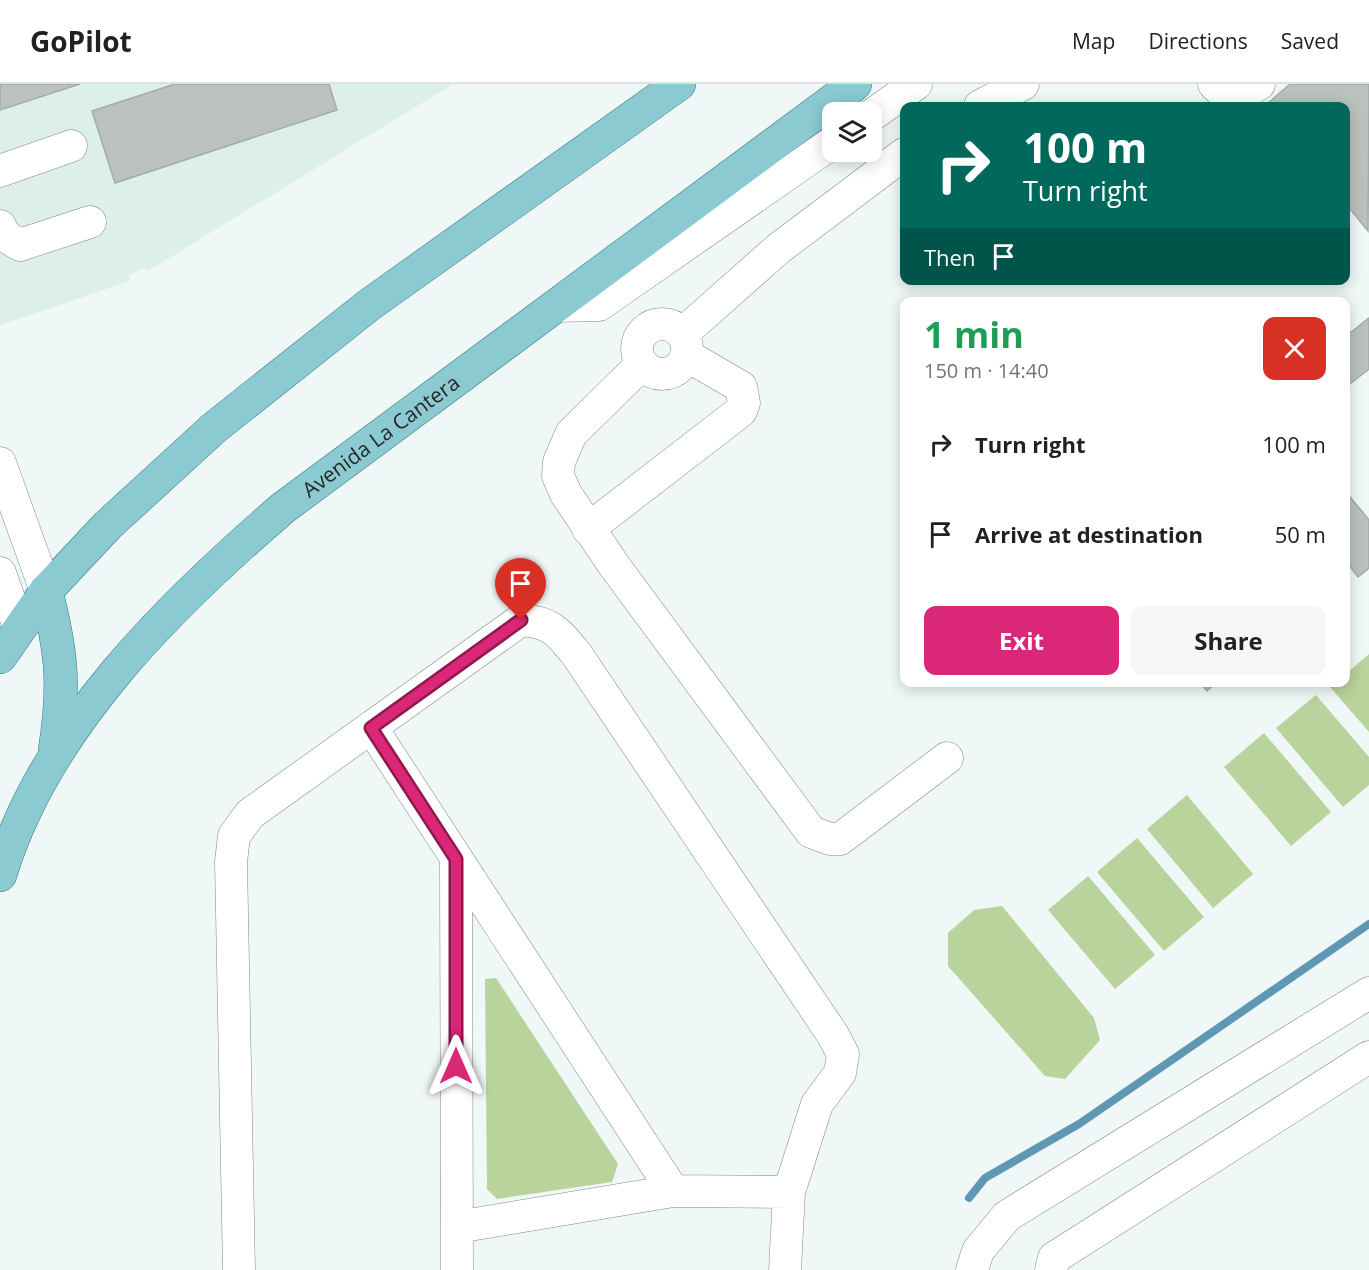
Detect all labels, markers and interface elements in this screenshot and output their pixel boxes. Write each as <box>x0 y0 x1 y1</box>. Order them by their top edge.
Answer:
text: GoPilot <box>30 22 132 60</box>
text: Map <box>1072 27 1115 55</box>
text: Directions <box>1148 27 1248 55</box>
text: Saved <box>1281 27 1339 55</box>
map controls <box>822 102 882 162</box>
button: layers <box>822 102 882 162</box>
text: 100 m <box>1023 118 1147 175</box>
icon: right <box>924 126 1002 204</box>
text: Turn right <box>1023 172 1148 209</box>
icon: arrive <box>987 240 1020 273</box>
text: Then <box>924 242 975 272</box>
text: 1 min <box>924 310 1024 359</box>
button: close <box>1263 317 1326 380</box>
text: 150 m · 14:40 <box>924 357 1049 384</box>
street label: Avenida La Cantera <box>296 368 465 503</box>
icon: right <box>924 428 957 461</box>
text: Turn right <box>975 429 1086 459</box>
text: 100 m <box>1262 429 1326 459</box>
icon: arrive <box>924 518 957 551</box>
text: Arrive at destination <box>975 519 1203 549</box>
text: 50 m <box>1275 519 1326 549</box>
pin <box>495 558 546 620</box>
icon: arrive <box>504 567 537 600</box>
button: Exit <box>924 606 1119 675</box>
button: Share <box>1131 606 1326 675</box>
position arrow <box>424 1034 488 1098</box>

